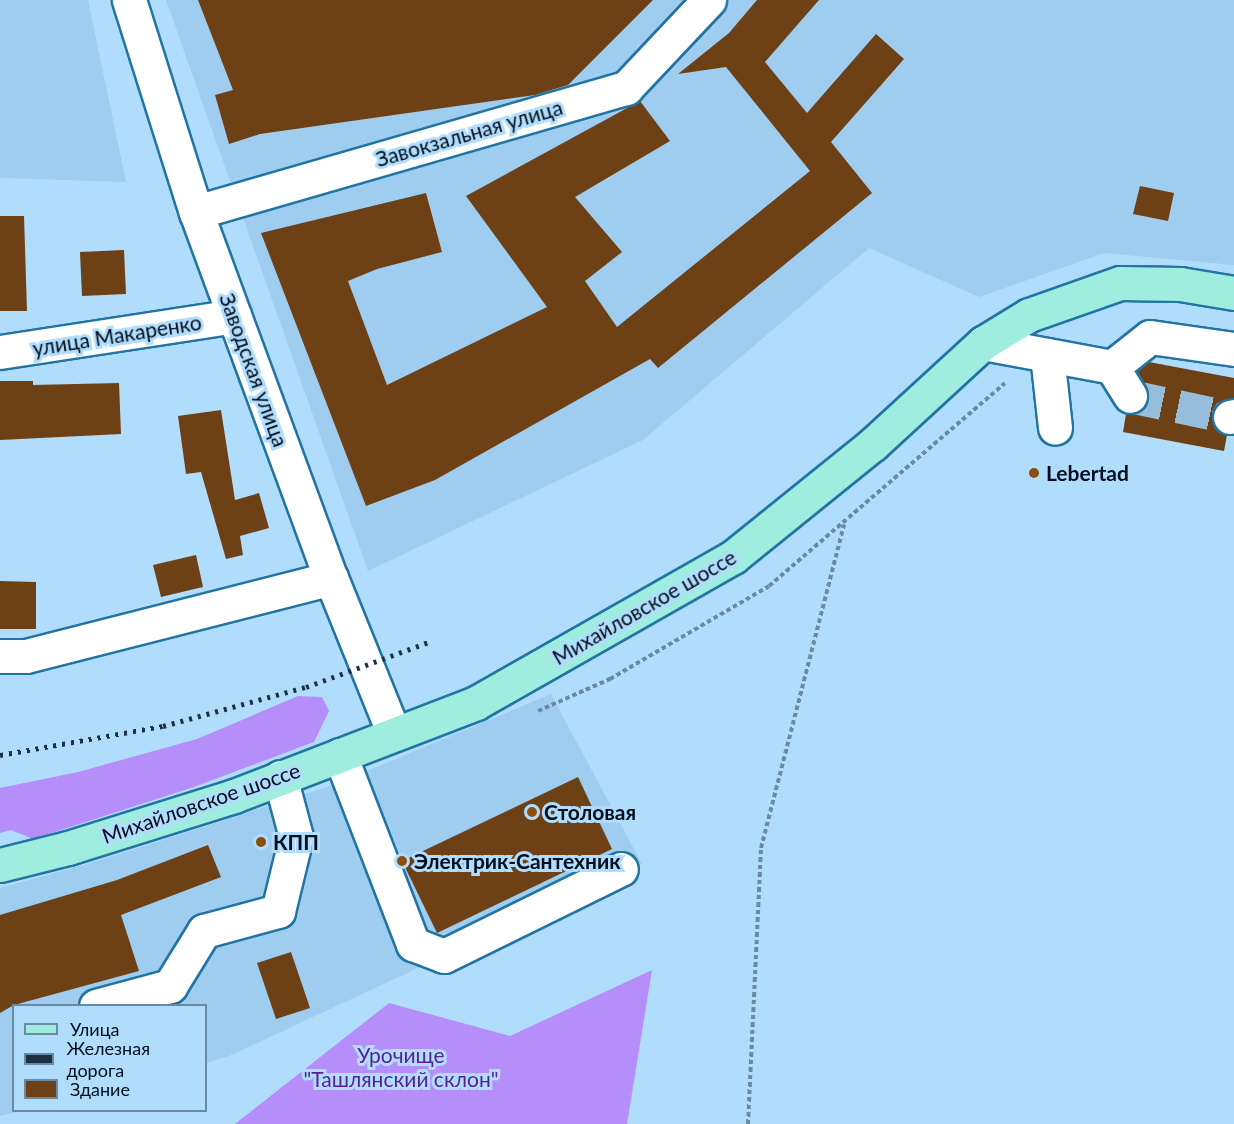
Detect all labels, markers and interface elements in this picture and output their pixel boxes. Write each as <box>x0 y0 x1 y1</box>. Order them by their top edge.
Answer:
street label: Завокзальная улица <box>373 94 565 172</box>
street label: Заводская улица <box>215 290 293 450</box>
street label: улица Макаренко <box>31 309 203 361</box>
place label: Lebertad <box>1046 460 1129 486</box>
marker: Lebertad <box>1027 466 1041 480</box>
street label: Михайловское шоссе <box>548 544 740 670</box>
street label: Михайловское шоссе <box>99 757 303 849</box>
place label: Столовая <box>544 799 636 825</box>
marker: Столовая <box>525 805 539 819</box>
place label: КПП <box>273 829 319 855</box>
marker: КПП <box>254 835 268 849</box>
place label: Электрик-Сантехник <box>414 848 621 874</box>
marker: Электрик-Сантехник <box>395 854 409 868</box>
legend <box>12 1004 207 1112</box>
text: Улица <box>70 1018 120 1040</box>
text: Железная дорога <box>66 1037 150 1081</box>
park label: Урочище "Ташлянский склон" <box>303 1042 499 1092</box>
text: Здание <box>70 1078 130 1100</box>

